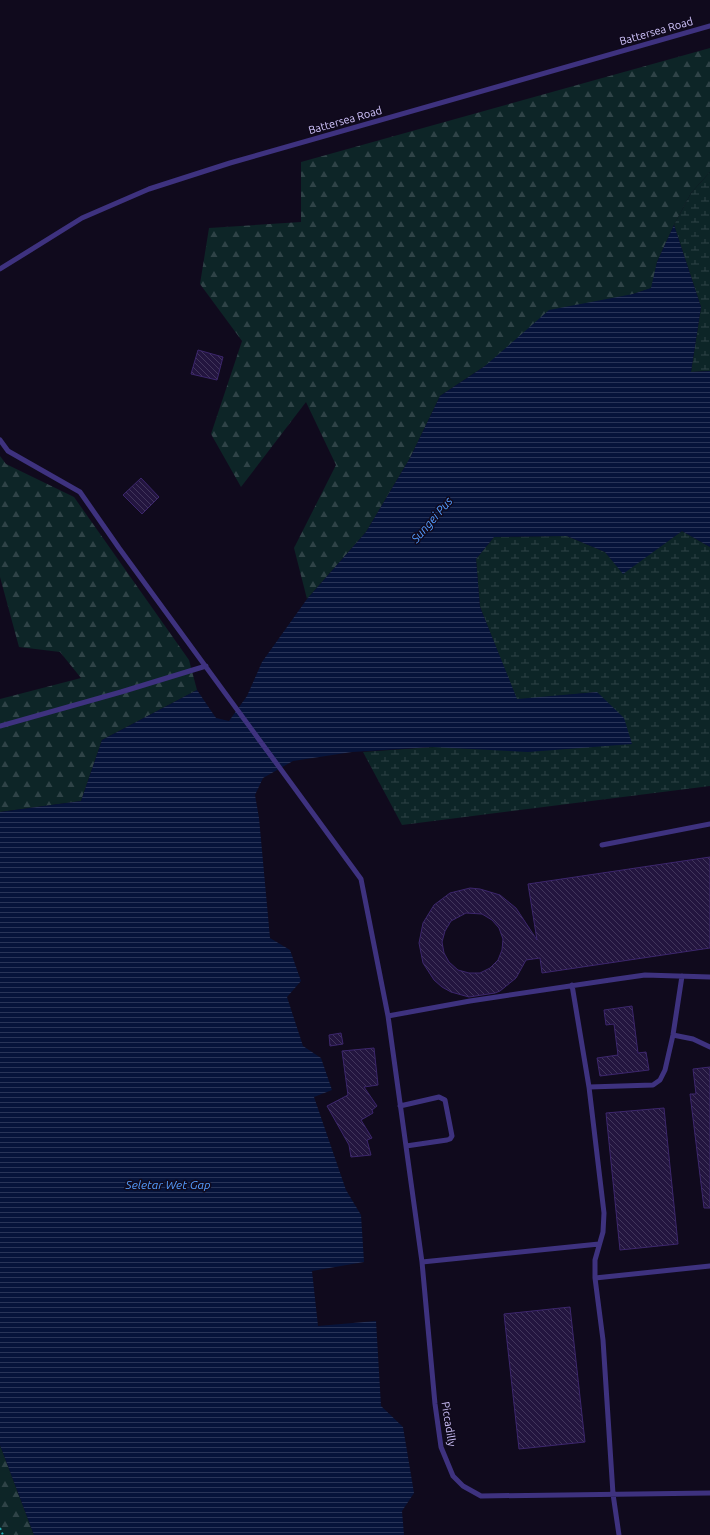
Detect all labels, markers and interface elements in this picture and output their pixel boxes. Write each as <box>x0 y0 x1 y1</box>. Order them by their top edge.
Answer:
street label: Battersea Road <box>618 15 694 47</box>
street label: Battersea Road <box>307 104 383 136</box>
water label: Sungei Pus <box>408 494 455 546</box>
water label: Seletar Wet Gap <box>125 1178 210 1191</box>
street label: Piccadilly <box>440 1401 459 1448</box>

